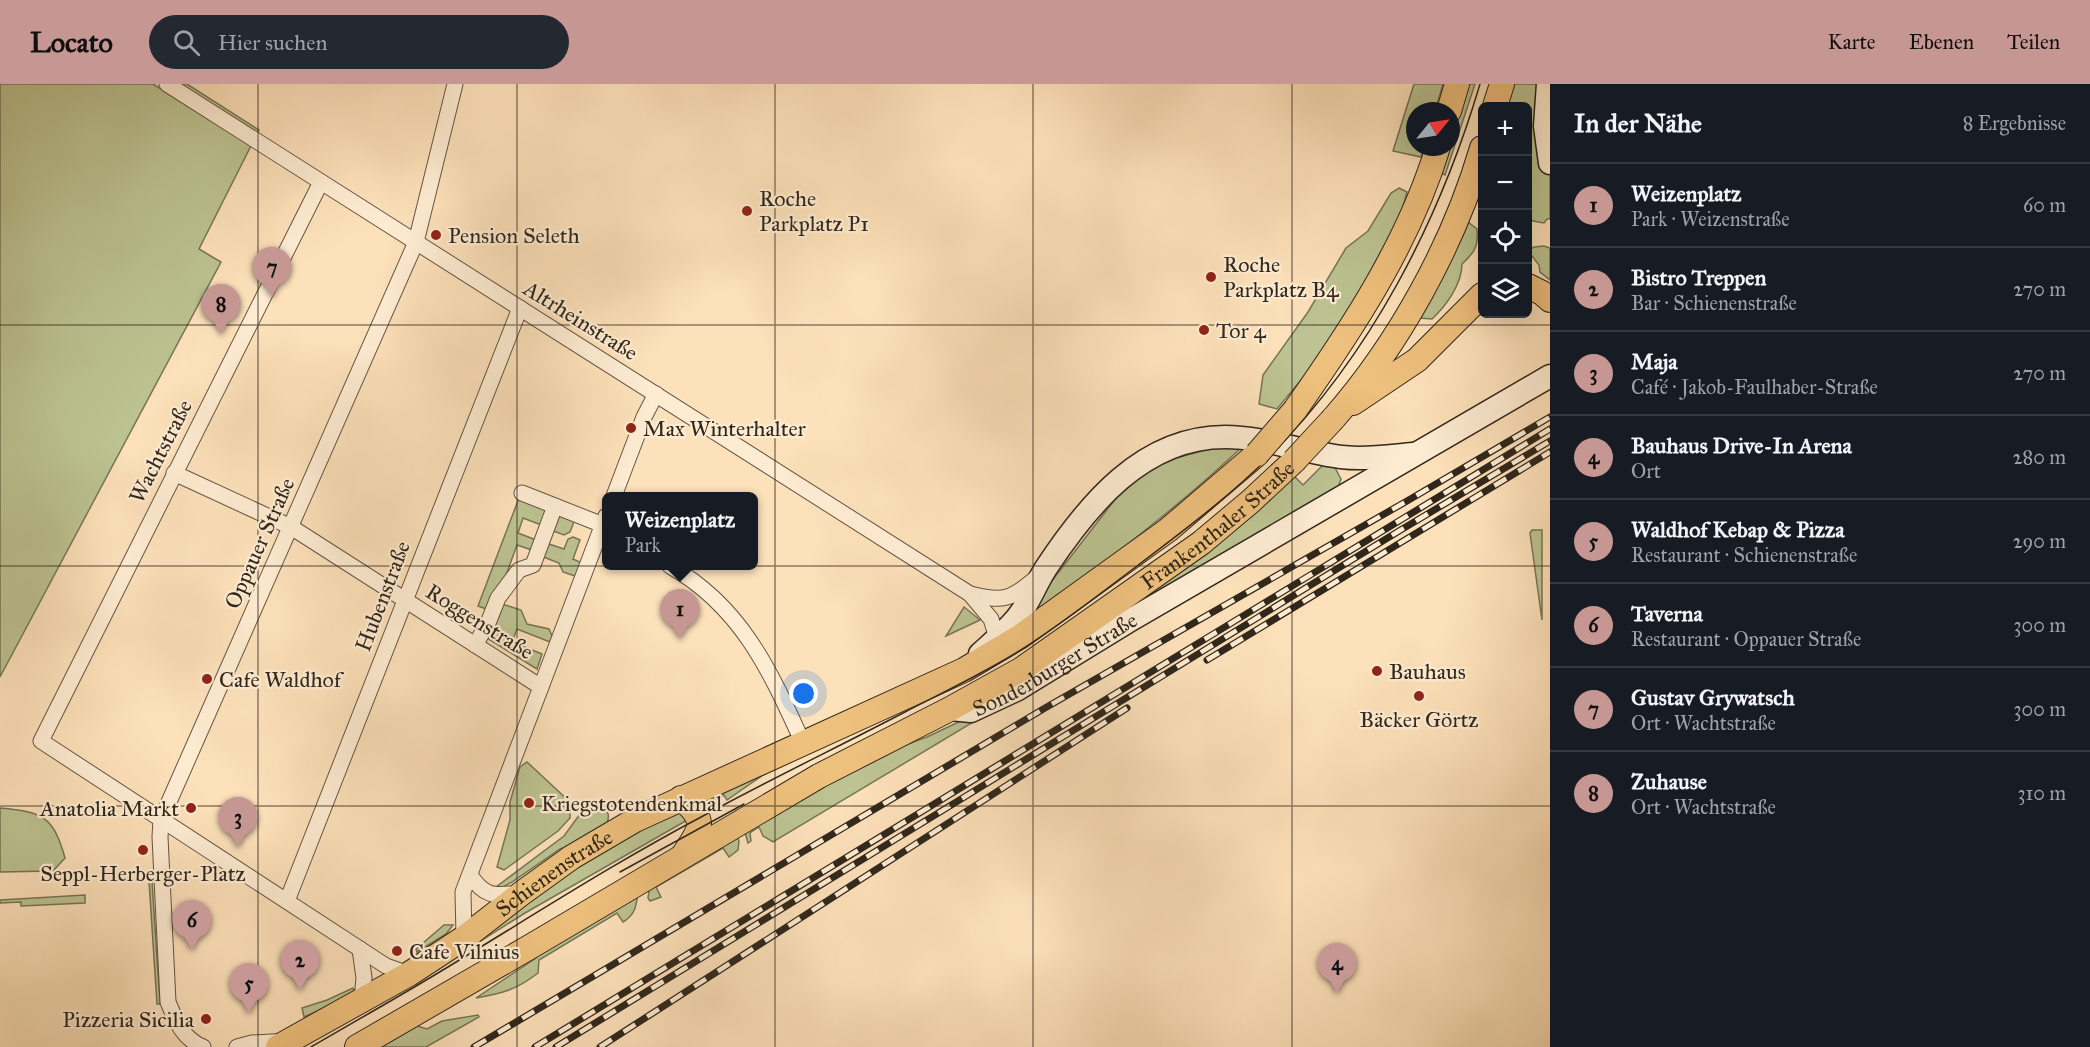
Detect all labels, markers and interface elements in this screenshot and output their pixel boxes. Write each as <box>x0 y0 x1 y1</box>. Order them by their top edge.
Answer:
search box <box>149 15 569 69</box>
text: Locato <box>30 25 113 60</box>
icon: search <box>170 26 203 59</box>
text: Hier suchen <box>218 29 327 56</box>
text: Karte <box>1828 29 1876 55</box>
text: Ebenen <box>1909 29 1974 55</box>
text: Teilen <box>2007 29 2060 55</box>
north arrow <box>1406 102 1460 156</box>
map controls <box>1478 102 1532 318</box>
button: + <box>1478 102 1532 156</box>
text: In der Nähe <box>1574 107 1702 139</box>
text: 8 Ergebnisse <box>1963 111 2066 135</box>
button: − <box>1478 156 1532 210</box>
text: Weizenplatz <box>1631 180 1742 207</box>
place label: Roche Parkplatz P1 <box>759 185 869 237</box>
text: 1 <box>1590 193 1597 217</box>
text: 60 m <box>2023 193 2066 217</box>
marker: Roche Parkplatz P1 <box>740 204 754 218</box>
text: Park · Weizenstraße <box>1631 207 1790 231</box>
button: locate <box>1478 210 1532 264</box>
place label: Pension Seleth <box>448 222 580 249</box>
marker: Pension Seleth <box>429 228 443 242</box>
pin: 7 <box>252 248 292 297</box>
place label: Roche Parkplatz B4 <box>1223 251 1339 303</box>
button: layers <box>1478 264 1532 318</box>
text: Bistro Treppen <box>1631 264 1766 291</box>
marker: Roche Parkplatz B4 <box>1204 270 1218 284</box>
street label: Altrheinstraße <box>518 274 643 366</box>
text: 2 <box>1589 277 1598 301</box>
text: 270 m <box>2013 277 2066 301</box>
pin: 8 <box>202 284 240 334</box>
text: Bar · Schienenstraße <box>1631 291 1797 315</box>
place label: Tor 4 <box>1216 317 1266 344</box>
marker: Tor 4 <box>1197 323 1211 337</box>
text: Maja <box>1631 348 1678 375</box>
text: 3 <box>1590 361 1598 385</box>
text: 270 m <box>2013 361 2066 385</box>
text: Café · Jakob-Faulhaber-Straße <box>1631 375 1878 399</box>
street label: Wachtstraße <box>123 395 198 507</box>
place label: Max Winterhalter <box>643 415 807 442</box>
marker: Max Winterhalter <box>624 421 638 435</box>
text: Bauhaus Drive-In Arena <box>1631 432 1852 459</box>
text: 4 <box>1588 445 1599 469</box>
text: 280 m <box>2013 445 2066 469</box>
street label: Frankenthaler Straße <box>1135 455 1300 595</box>
text: Ort <box>1631 459 1661 483</box>
street label: Oppauer Straße <box>219 474 300 613</box>
popup <box>602 492 758 570</box>
text: Weizenplatz <box>625 506 735 533</box>
text: Waldhof Kebap & Pizza <box>1631 516 1844 543</box>
text: 5 <box>1589 529 1598 553</box>
text: 290 m <box>2013 529 2066 553</box>
text: Park <box>625 533 661 557</box>
street label: Hubenstraße <box>349 537 416 655</box>
text: Restaurant · Schienenstraße <box>1631 543 1857 567</box>
street label: Roggenstraße <box>421 578 539 665</box>
pin: 1 <box>660 590 700 639</box>
text: Taverna <box>1631 600 1703 627</box>
street label: Sonderburger Straße <box>968 606 1142 722</box>
text: 6 <box>1588 613 1599 637</box>
text: 300 m <box>2014 613 2066 637</box>
text: Restaurant · Oppauer Straße <box>1631 627 1861 651</box>
place label: Bauhaus <box>1389 658 1466 685</box>
marker: Bauhaus <box>1370 664 1384 678</box>
place label: Cafe Waldhof <box>219 666 345 693</box>
marker: Cafe Waldhof <box>200 672 214 686</box>
your location <box>789 679 818 708</box>
text: Gustav Grywatsch <box>1631 684 1795 711</box>
marker: Bäcker Görtz <box>1412 689 1426 703</box>
text: 7 <box>1588 697 1599 721</box>
text: 300 m <box>2014 697 2066 721</box>
place label: Bäcker Görtz <box>1360 706 1478 733</box>
text: Ort · Wachtstraße <box>1631 711 1776 735</box>
text: Zuhause <box>1631 768 1707 795</box>
text: 8 <box>1588 781 1599 805</box>
text: 310 m <box>2017 781 2066 805</box>
place label: Kriegstotendenkmal <box>541 790 722 817</box>
place label: Anatolia Markt <box>39 795 179 822</box>
text: Ort · Wachtstraße <box>1631 795 1776 819</box>
marker: Kriegstotendenkmal <box>522 796 536 810</box>
pin: 3 <box>218 798 258 847</box>
marker: Anatolia Markt <box>184 801 198 815</box>
street label: Schienenstraße <box>490 823 617 923</box>
marker: Seppl-Herberger-Platz <box>136 843 150 857</box>
place label: Seppl-Herberger-Platz <box>40 860 246 887</box>
pin: 6 <box>172 900 212 950</box>
place label: Cafe Vilnius <box>409 938 519 965</box>
pin: 2 <box>280 940 320 990</box>
marker: Cafe Vilnius <box>390 944 404 958</box>
pin: 4 <box>1318 944 1356 993</box>
pin: 5 <box>230 964 268 1013</box>
place label: Pizzeria Sicilia <box>62 1006 195 1033</box>
marker: Pizzeria Sicilia <box>199 1012 213 1026</box>

